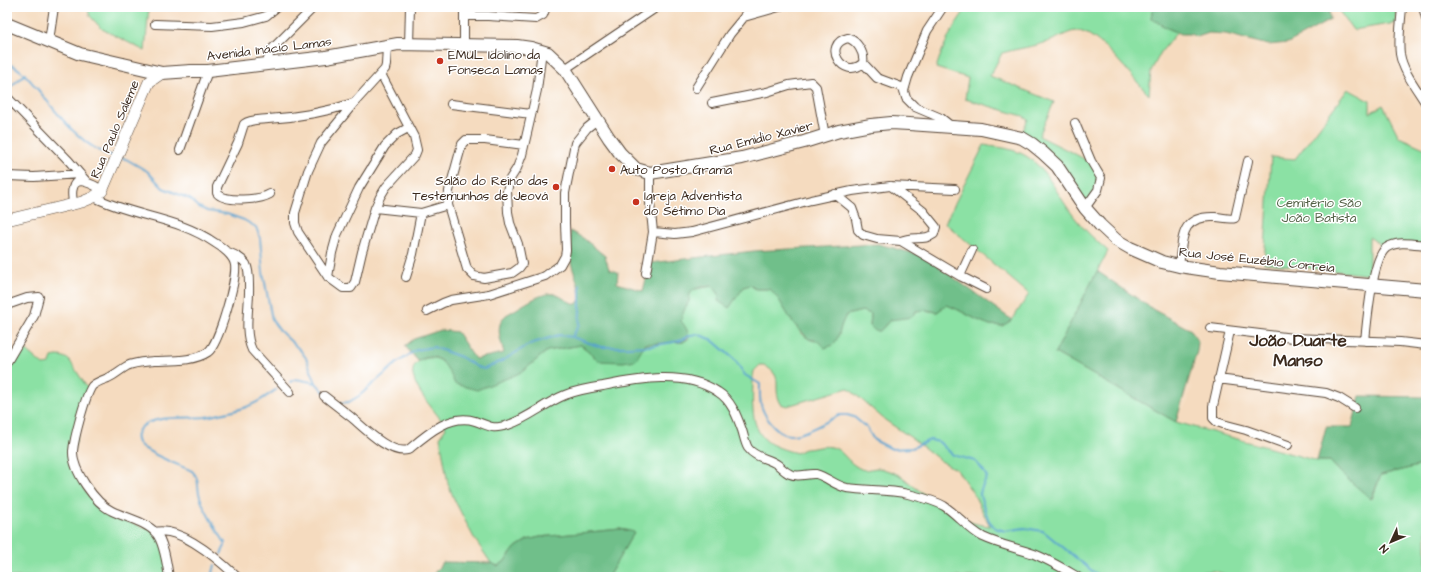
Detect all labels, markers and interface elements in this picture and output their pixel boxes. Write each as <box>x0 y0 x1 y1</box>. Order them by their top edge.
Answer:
street label: Avenida Inácio Lamas <box>206 32 333 66</box>
place label: EMUL Idolino da Fonseca Lamas <box>448 46 544 79</box>
marker: EMUL Idolino da Fonseca Lamas <box>435 56 445 66</box>
street label: Rua Paulo Saleme <box>86 78 144 181</box>
street label: Rua Emidio Xavier <box>708 116 815 160</box>
place label: Auto Posto Grama <box>620 161 733 179</box>
marker: Auto Posto Grama <box>607 164 617 174</box>
place label: Salão do Reino das Testemunhas de Jeová <box>413 172 548 205</box>
marker: Salão do Reino das Testemunhas de Jeová <box>551 182 561 192</box>
place label: Igreja Adventista do Sétimo Dia <box>644 187 742 220</box>
park label: Cemitério São João Batista <box>1277 194 1362 227</box>
marker: Igreja Adventista do Sétimo Dia <box>631 197 641 207</box>
street label: Rua José Euzébio Correia <box>1178 243 1336 277</box>
district label: João Duarte Manso <box>1248 329 1347 373</box>
north arrow <box>1371 522 1411 562</box>
text: N <box>1376 541 1392 556</box>

